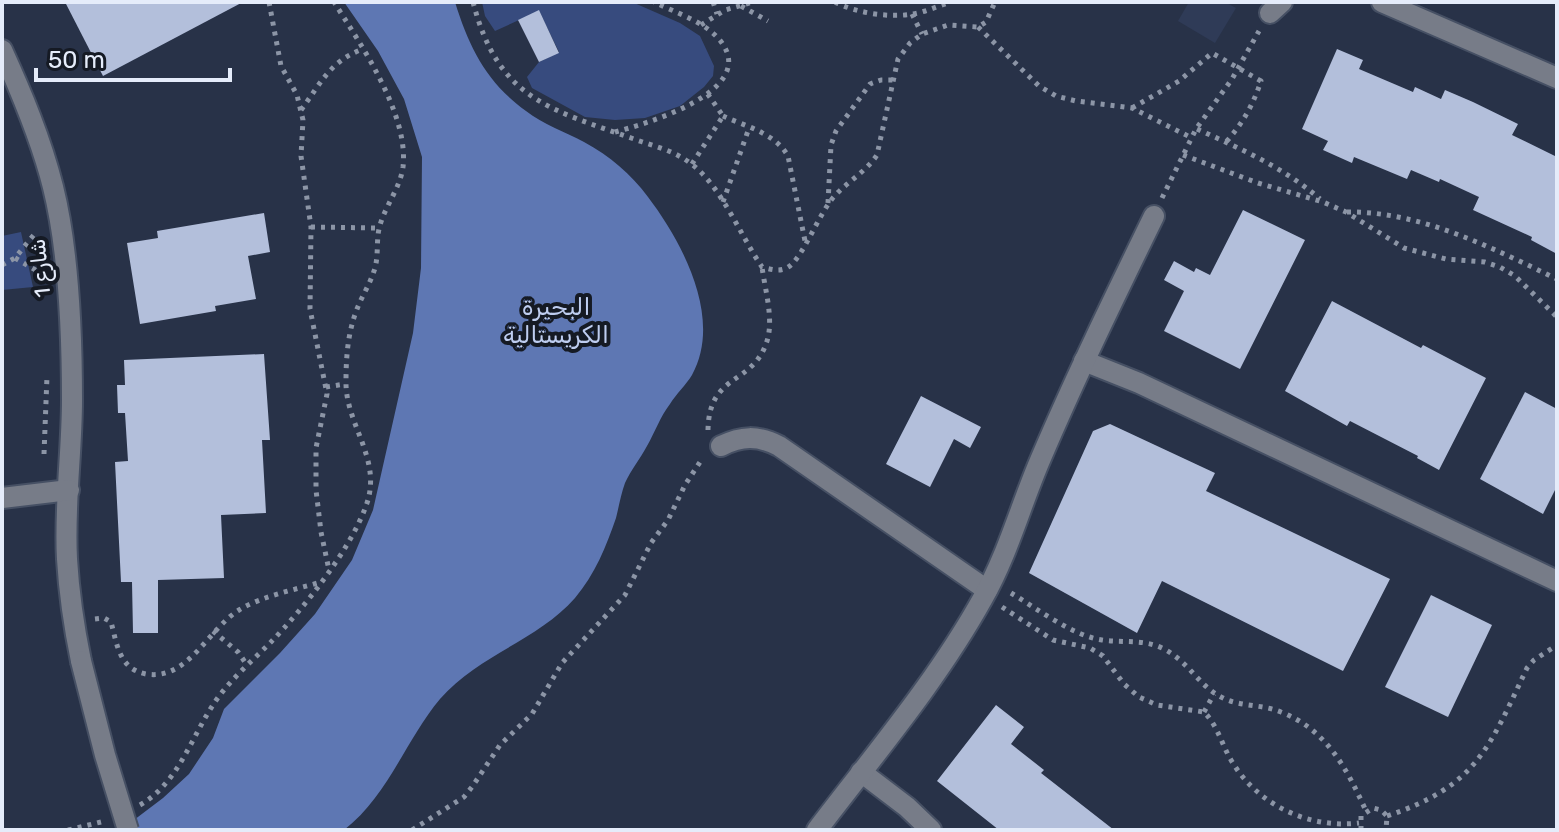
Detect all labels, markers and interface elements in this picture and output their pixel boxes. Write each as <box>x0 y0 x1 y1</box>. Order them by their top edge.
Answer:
scale bar <box>36 32 230 82</box>
text: 50 m <box>48 46 105 74</box>
street label: شارع 1 <box>24 237 58 299</box>
water label: البحيرة الكريستالية <box>503 293 609 349</box>

